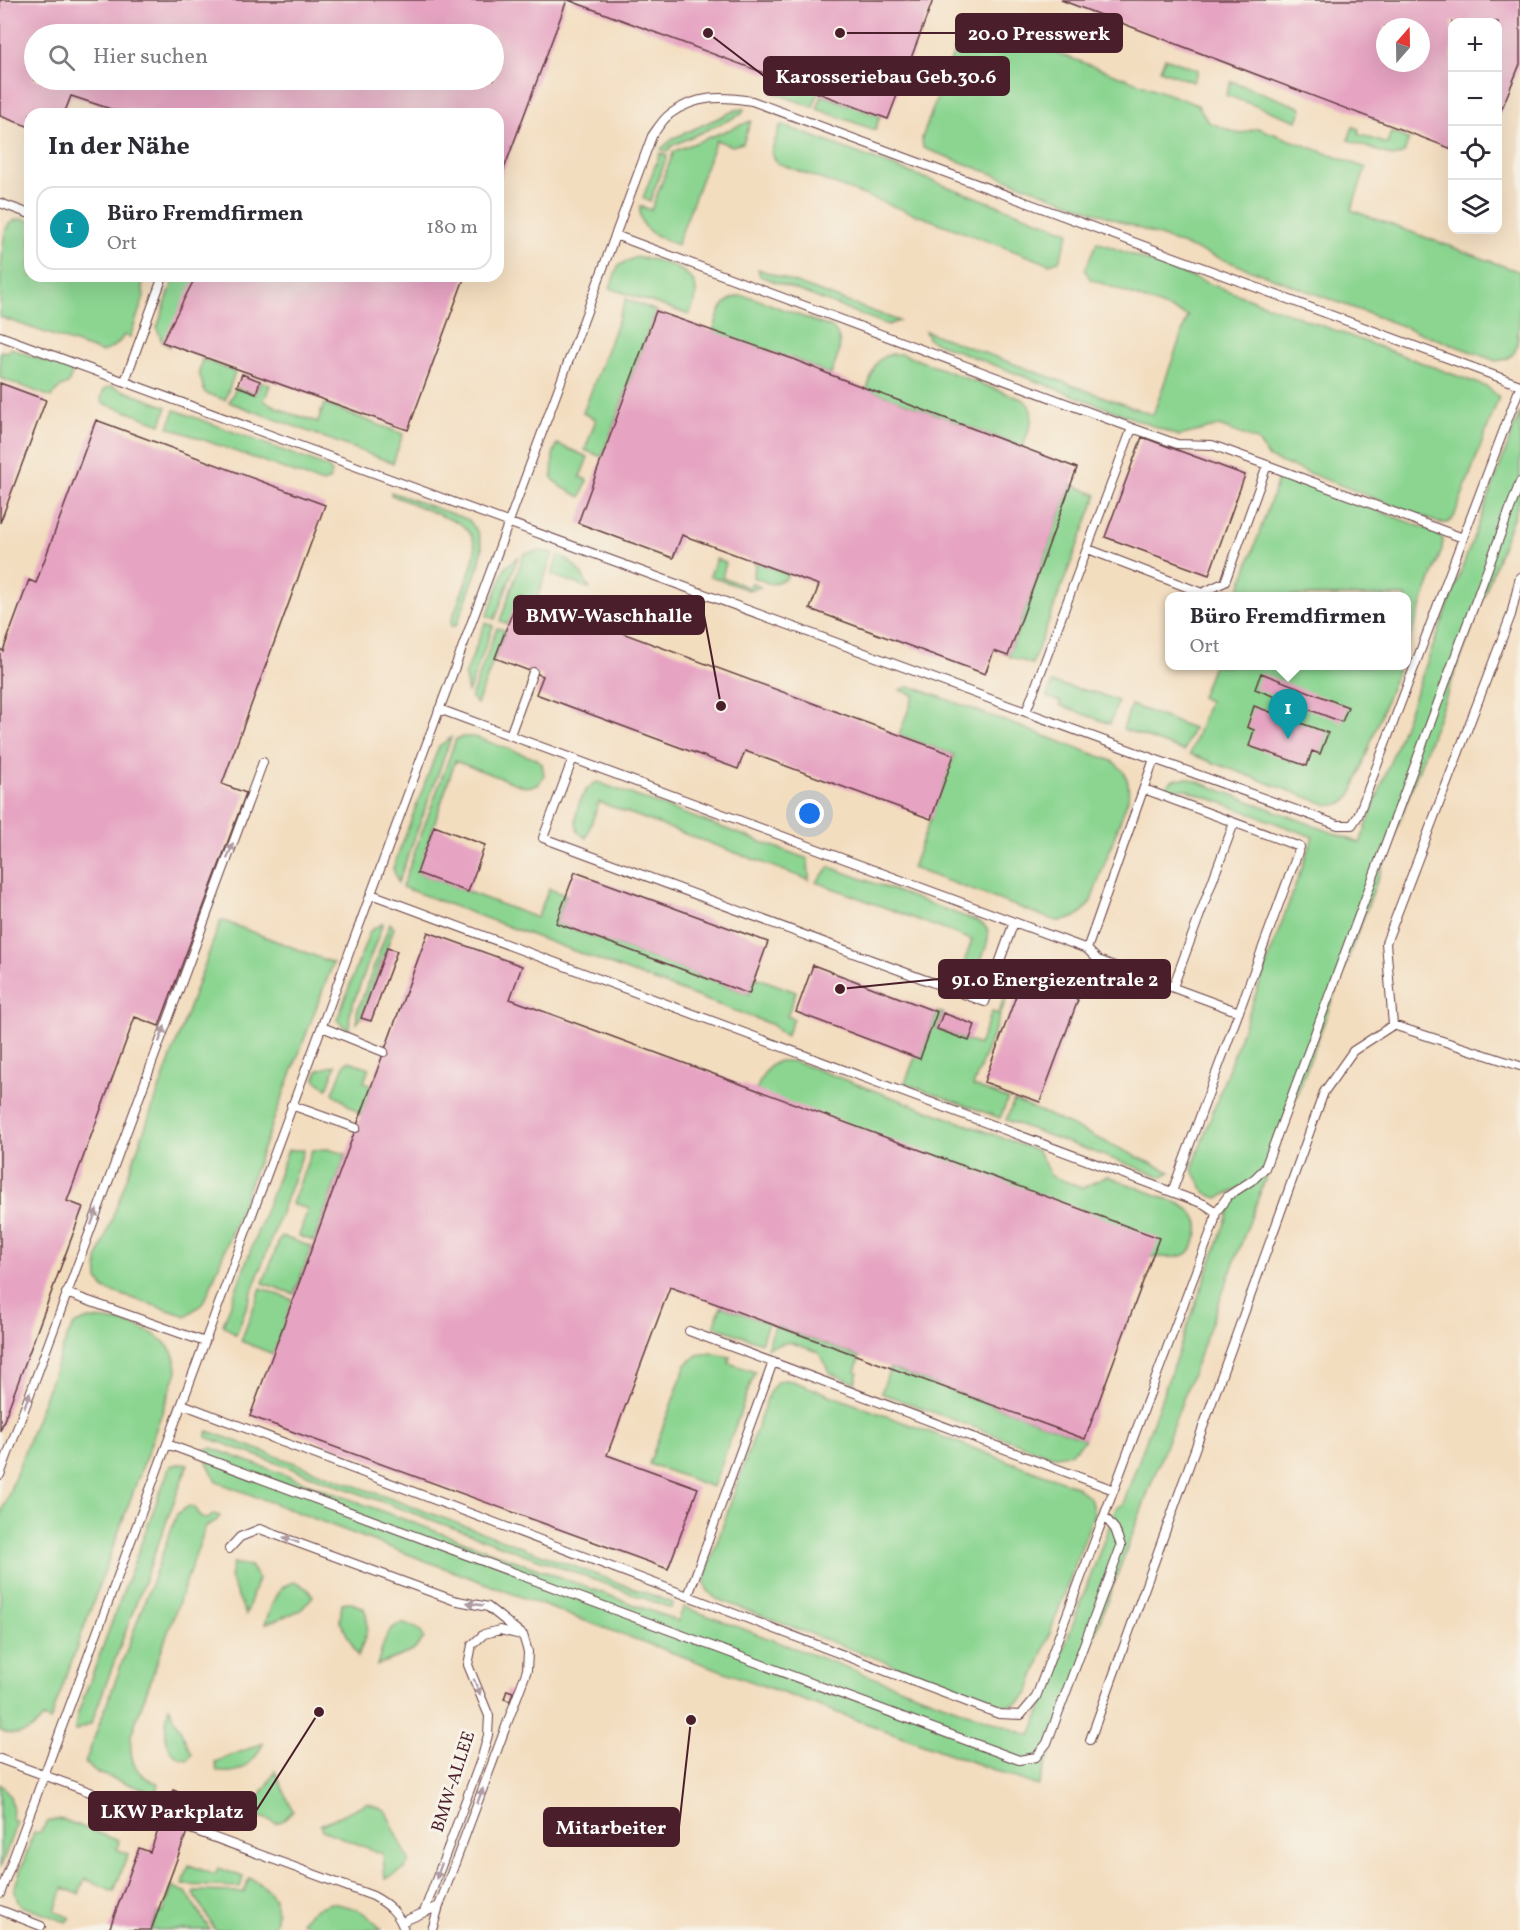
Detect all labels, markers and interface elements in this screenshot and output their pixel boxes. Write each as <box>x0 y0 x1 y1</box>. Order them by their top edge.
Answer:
callout: 20.0 Presswerk <box>956 14 1122 52</box>
north arrow <box>1376 18 1430 72</box>
map controls <box>1448 18 1502 234</box>
button: + <box>1448 18 1502 72</box>
text: 20.0 Presswerk <box>968 21 1110 49</box>
search box <box>24 24 504 90</box>
icon: search <box>45 41 78 74</box>
text: Hier suchen <box>93 42 208 73</box>
callout: Karosseriebau Geb.30.6 <box>764 57 1009 95</box>
text: Karosseriebau Geb.30.6 <box>776 64 997 92</box>
button: − <box>1448 72 1502 126</box>
button: locate <box>1448 126 1502 180</box>
text: In der Nähe <box>48 129 190 165</box>
button: layers <box>1448 180 1502 234</box>
text: Büro Fremdfirmen <box>107 199 304 230</box>
text: 1 <box>65 214 74 242</box>
text: 180 m <box>426 214 478 242</box>
text: Ort <box>107 230 137 258</box>
popup <box>1165 592 1411 670</box>
callout: BMW-Waschhalle <box>514 596 704 634</box>
text: Büro Fremdfirmen <box>1190 602 1386 633</box>
text: BMW-Waschhalle <box>526 603 692 631</box>
text: Ort <box>1190 633 1220 661</box>
pin: 1 <box>1268 690 1308 739</box>
your location <box>795 799 824 828</box>
one-way arrow <box>226 842 235 860</box>
callout: 91.0 Energiezentrale 2 <box>939 960 1170 998</box>
text: 91.0 Energiezentrale 2 <box>952 967 1158 995</box>
one-way arrow <box>158 1025 167 1043</box>
one-way arrow <box>89 1207 99 1225</box>
one-way arrow <box>23 1391 32 1409</box>
one-way arrow <box>281 1535 299 1545</box>
one-way arrow <box>465 1599 484 1608</box>
one-way arrow <box>473 1678 482 1696</box>
street label: BMW-ALLEE <box>426 1728 482 1836</box>
one-way arrow <box>476 1787 485 1805</box>
callout: LKW Parkplatz <box>89 1792 256 1830</box>
text: LKW Parkplatz <box>101 1799 243 1827</box>
callout: Mitarbeiter <box>544 1808 679 1846</box>
text: Mitarbeiter <box>556 1815 667 1843</box>
one-way arrow <box>434 1863 444 1881</box>

